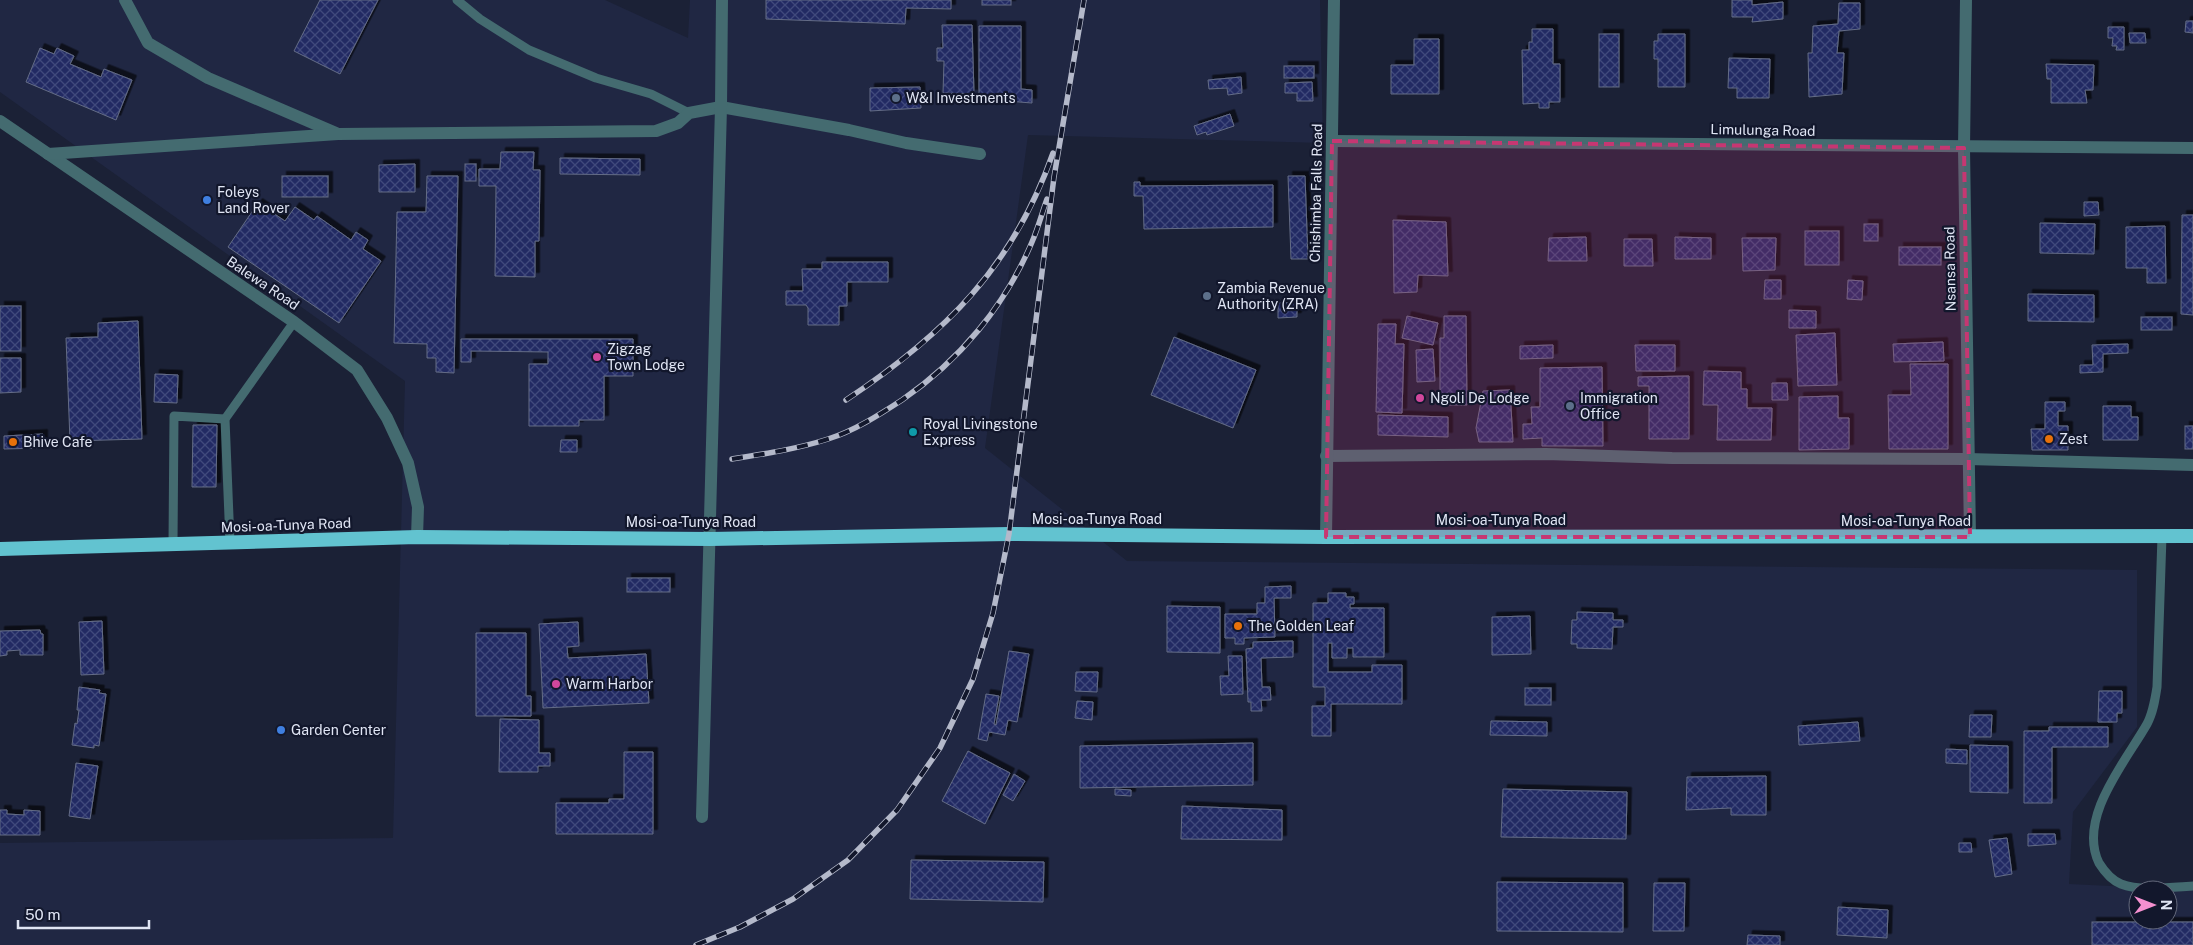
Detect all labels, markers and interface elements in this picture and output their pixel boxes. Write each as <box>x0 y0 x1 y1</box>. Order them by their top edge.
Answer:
place label: W&I Investments <box>906 90 1016 106</box>
marker: W&I Investments <box>890 92 902 104</box>
street label: Limulunga Road <box>1710 121 1816 139</box>
street label: Chishimba Falls Road <box>1307 123 1325 263</box>
place label: Foleys Land Rover <box>217 184 290 216</box>
marker: Foleys Land Rover <box>201 194 213 206</box>
street label: Nsansa Road <box>1941 226 1959 312</box>
street label: Balewa Road <box>224 253 302 313</box>
place label: Zambia Revenue Authority (ZRA) <box>1217 280 1325 312</box>
marker: Zambia Revenue Authority (ZRA) <box>1201 290 1213 302</box>
place label: Zigzag Town Lodge <box>607 341 685 373</box>
marker: Zigzag Town Lodge <box>591 351 603 363</box>
place label: Ngoli De Lodge <box>1430 390 1529 406</box>
place label: Immigration Office <box>1580 390 1658 422</box>
marker: Ngoli De Lodge <box>1414 392 1426 404</box>
marker: Immigration Office <box>1564 400 1576 412</box>
place label: Royal Livingstone Express <box>923 416 1038 448</box>
marker: Royal Livingstone Express <box>907 426 919 438</box>
place label: Zest <box>2059 431 2088 447</box>
marker: Zest <box>2043 433 2055 445</box>
place label: Bhive Cafe <box>23 434 93 450</box>
marker: Bhive Cafe <box>7 436 19 448</box>
street label: Mosi-oa-Tunya Road <box>1032 511 1162 527</box>
street label: Mosi-oa-Tunya Road <box>1436 512 1566 528</box>
street label: Mosi-oa-Tunya Road <box>1841 513 1971 529</box>
street label: Mosi-oa-Tunya Road <box>626 514 756 530</box>
street label: Mosi-oa-Tunya Road <box>221 515 351 535</box>
place label: The Golden Leaf <box>1248 618 1355 634</box>
marker: The Golden Leaf <box>1232 620 1244 632</box>
place label: Warm Harbor <box>566 676 653 692</box>
marker: Warm Harbor <box>550 678 562 690</box>
place label: Garden Center <box>291 722 386 738</box>
marker: Garden Center <box>275 724 287 736</box>
north arrow <box>2128 880 2178 930</box>
scale bar <box>18 898 149 930</box>
text: N <box>2158 900 2174 910</box>
text: 50 m <box>25 906 60 923</box>

